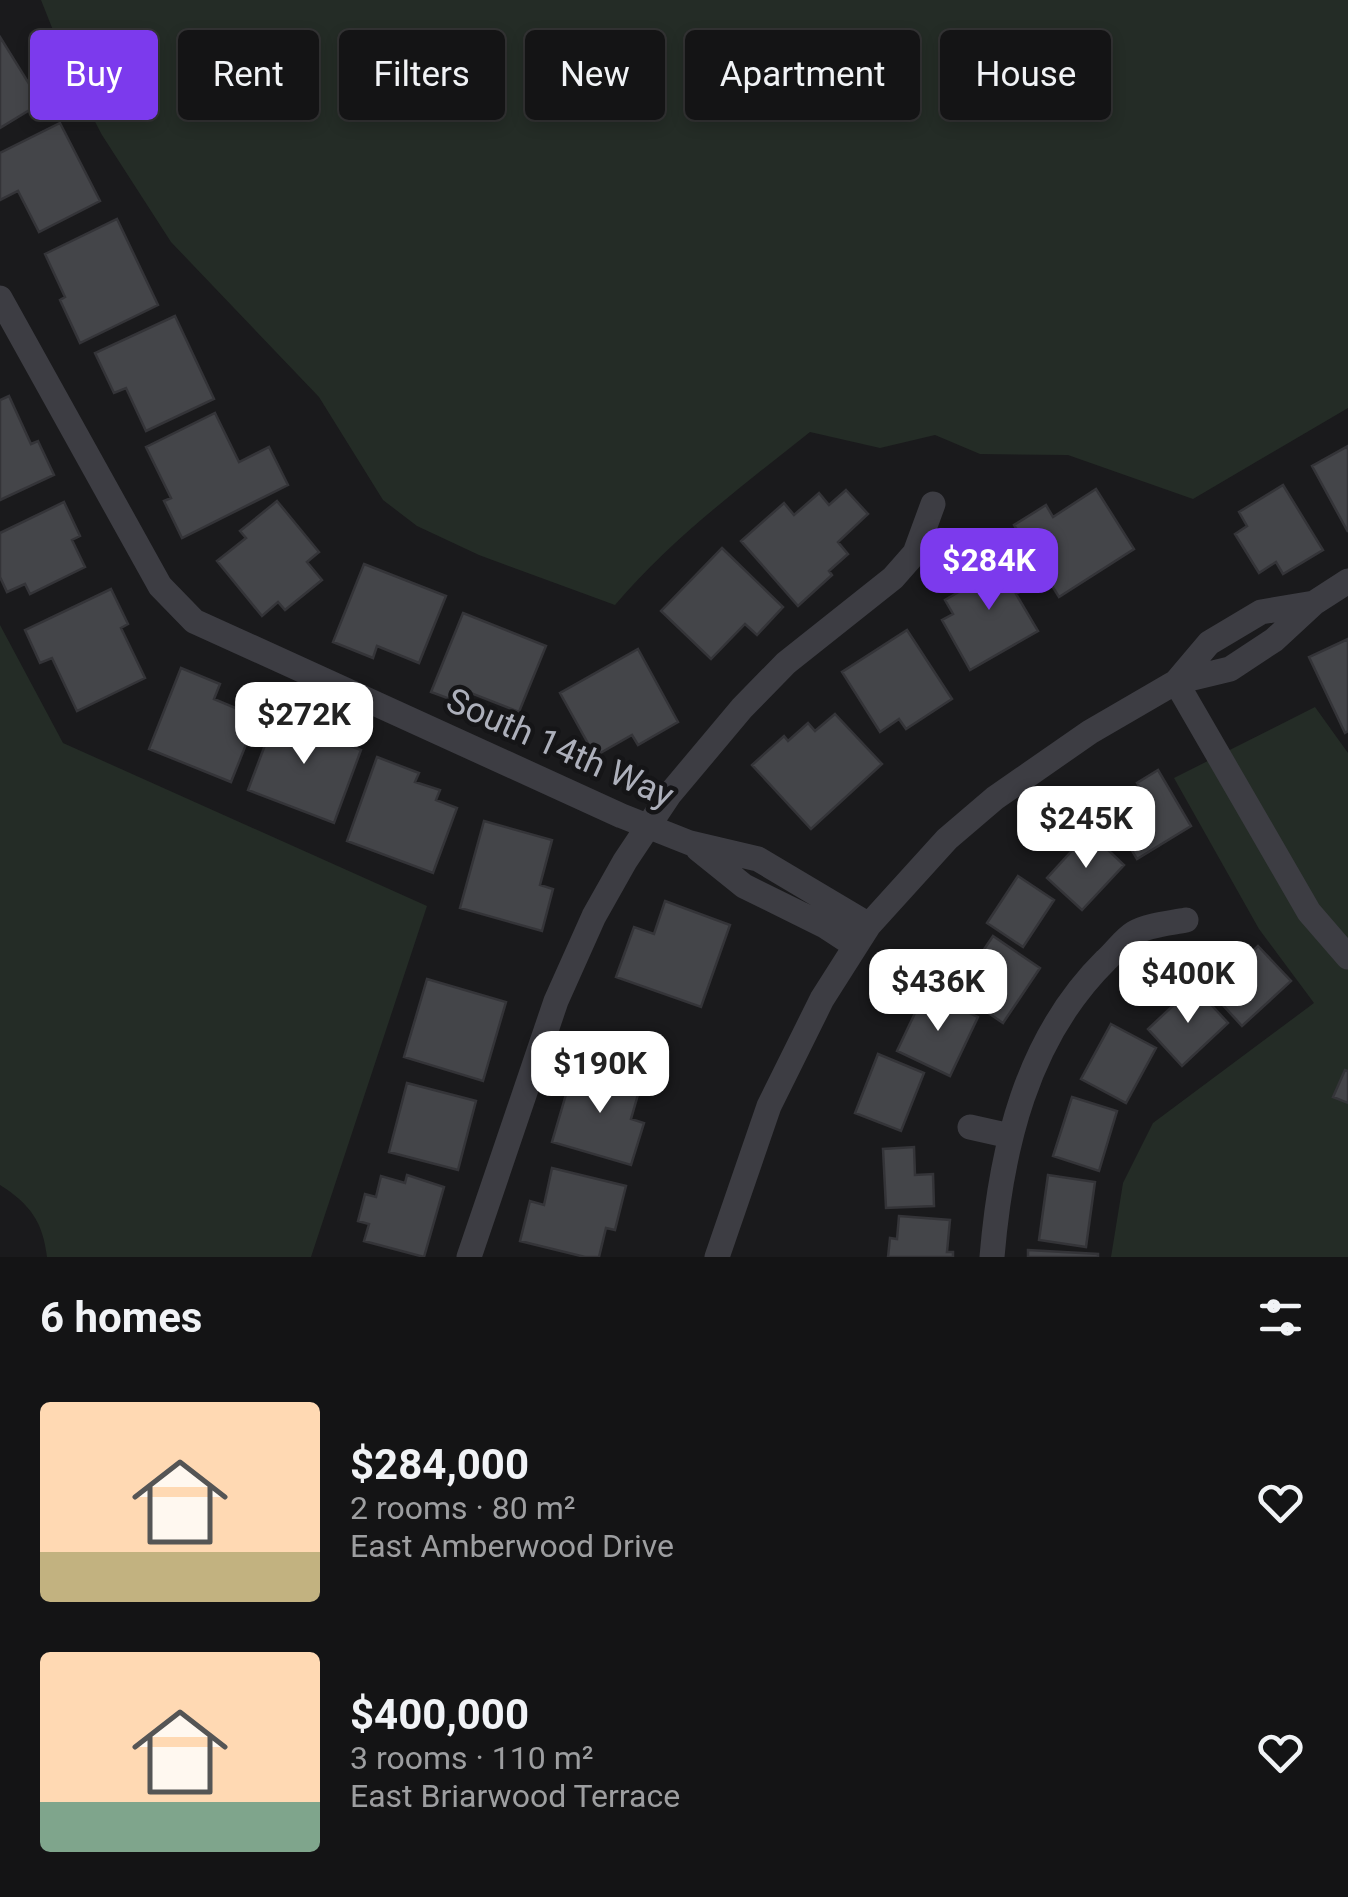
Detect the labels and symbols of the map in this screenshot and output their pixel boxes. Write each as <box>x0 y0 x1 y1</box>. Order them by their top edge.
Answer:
pin: $284K <box>919 528 1059 613</box>
street label: South 14th Way <box>440 680 680 817</box>
pin: $272K <box>234 682 374 767</box>
pin: $245K <box>1016 786 1156 871</box>
pin: $400K <box>1118 941 1258 1026</box>
pin: $436K <box>868 949 1008 1034</box>
pin: $190K <box>530 1031 670 1116</box>

